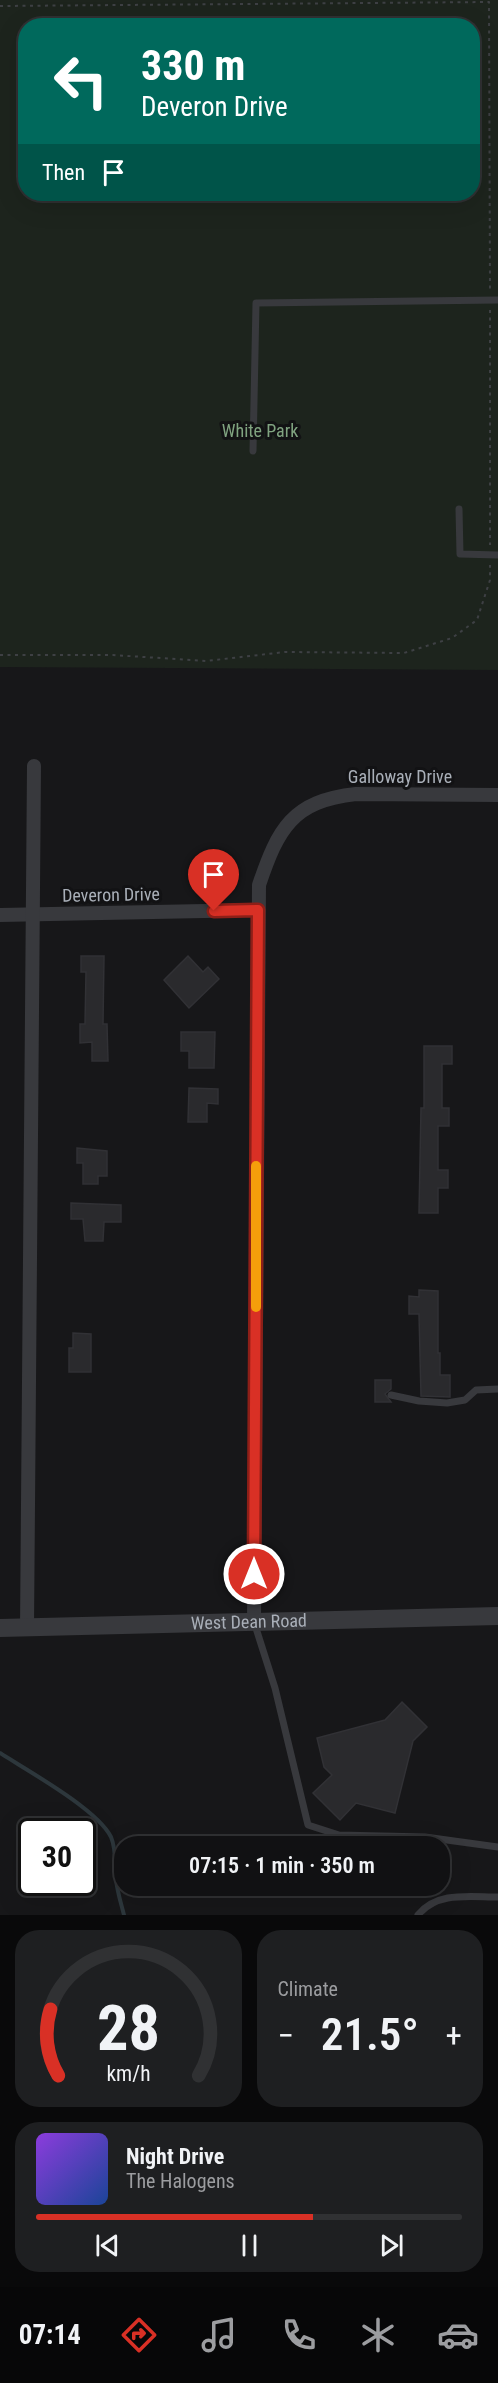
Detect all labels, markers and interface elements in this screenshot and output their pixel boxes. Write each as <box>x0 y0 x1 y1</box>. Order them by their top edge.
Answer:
text: 330 m <box>141 41 246 90</box>
icon: left <box>42 42 120 120</box>
text: Deveron Drive <box>141 91 288 123</box>
icon: arrive <box>97 156 130 189</box>
text: Then <box>42 160 85 185</box>
park label: White Park <box>222 420 298 441</box>
street label: Galloway Drive <box>348 766 452 787</box>
pin <box>188 849 239 911</box>
icon: arrive <box>197 858 230 891</box>
street label: Deveron Drive <box>62 883 160 906</box>
position arrow <box>222 1542 286 1606</box>
street label: West Dean Road <box>191 1610 307 1633</box>
speed limit sign: 30 <box>18 1818 96 1896</box>
text: 07:15 · 1 min · 350 m <box>189 1853 375 1878</box>
text: Climate <box>278 1977 338 2001</box>
text: 28 <box>97 1992 160 2065</box>
text: 21.5° <box>321 2008 419 2061</box>
text: − <box>278 2016 294 2055</box>
text: + <box>446 2016 462 2055</box>
text: km/h <box>106 2061 150 2086</box>
text: Night Drive <box>126 2144 224 2169</box>
text: The Halogens <box>126 2169 235 2193</box>
icon: previous <box>91 2229 124 2262</box>
icon: pause <box>233 2229 266 2262</box>
icon: next <box>375 2229 408 2262</box>
icon: directions <box>118 2314 160 2356</box>
icon: music <box>198 2314 240 2356</box>
icon: phone <box>278 2314 320 2356</box>
icon: climate <box>357 2314 399 2356</box>
icon: car <box>437 2314 479 2356</box>
text: 07:14 <box>19 2319 81 2351</box>

